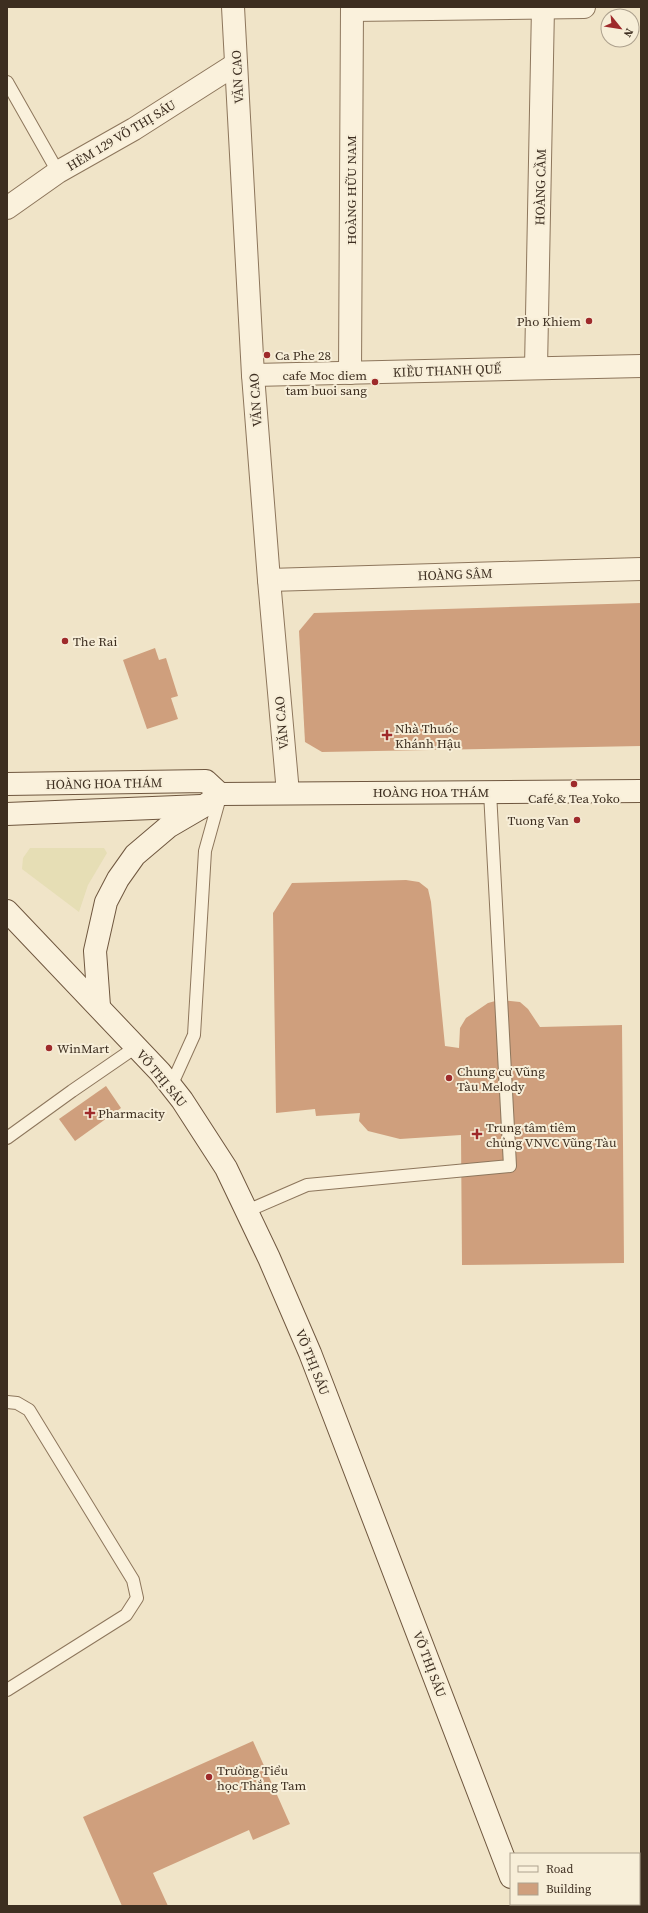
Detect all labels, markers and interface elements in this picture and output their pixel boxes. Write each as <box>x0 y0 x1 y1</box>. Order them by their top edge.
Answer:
north arrow <box>600 8 640 48</box>
text: N <box>620 26 637 40</box>
street label: VĂN CAO <box>228 50 247 104</box>
street label: HẺM 129 VÕ THỊ SÁU <box>63 96 179 175</box>
street label: HOÀNG HỮU NAM <box>343 135 360 245</box>
street label: HOÀNG CẦM <box>531 148 550 226</box>
place label: Pho Khiem <box>517 313 581 330</box>
marker: Pho Khiem <box>584 316 594 326</box>
place label: Ca Phe 28 <box>275 347 331 364</box>
marker: Ca Phe 28 <box>262 350 272 360</box>
street label: KIỀU THANH QUẾ <box>392 360 502 381</box>
place label: cafe Moc diem tam buoi sang <box>282 367 367 399</box>
street label: VĂN CAO <box>245 373 266 427</box>
marker: cafe Moc diem tam buoi sang <box>370 377 380 387</box>
street label: HOÀNG SÂM <box>417 565 493 584</box>
place label: The Rai <box>73 633 117 650</box>
marker: The Rai <box>60 636 70 646</box>
street label: VĂN CAO <box>271 695 292 751</box>
place label: Nhà Thuốc Khánh Hậu <box>395 720 461 752</box>
marker: Nhà Thuốc Khánh Hậu <box>382 730 392 740</box>
street label: HOÀNG HOA THÁM <box>46 774 163 793</box>
marker: Café & Tea Yoko <box>569 779 579 789</box>
street label: HOÀNG HOA THÁM <box>373 784 490 801</box>
place label: Café & Tea Yoko <box>528 790 620 807</box>
place label: Tuong Van <box>507 812 569 829</box>
marker: Tuong Van <box>572 815 582 825</box>
place label: WinMart <box>57 1040 110 1057</box>
marker: WinMart <box>44 1043 54 1053</box>
street label: VÕ THỊ SÁU <box>133 1046 191 1111</box>
place label: Chung cư Vũng Tàu Melody <box>457 1063 545 1095</box>
marker: Chung cư Vũng Tàu Melody <box>444 1073 454 1083</box>
place label: Pharmacity <box>98 1105 165 1122</box>
marker: Pharmacity <box>85 1108 95 1118</box>
place label: Trung tâm tiêm chủng VNVC Vũng Tàu <box>486 1119 617 1151</box>
marker: Trung tâm tiêm chủng VNVC Vũng Tàu <box>471 1128 483 1140</box>
street label: VÕ THỊ SÁU <box>292 1327 334 1398</box>
street label: VÕ THỊ SÁU <box>409 1629 450 1700</box>
place label: Trường Tiểu học Thắng Tam <box>217 1762 307 1794</box>
marker: Trường Tiểu học Thắng Tam <box>204 1772 214 1782</box>
legend <box>510 1853 640 1905</box>
text: Road <box>546 1861 573 1877</box>
text: Building <box>546 1881 591 1897</box>

